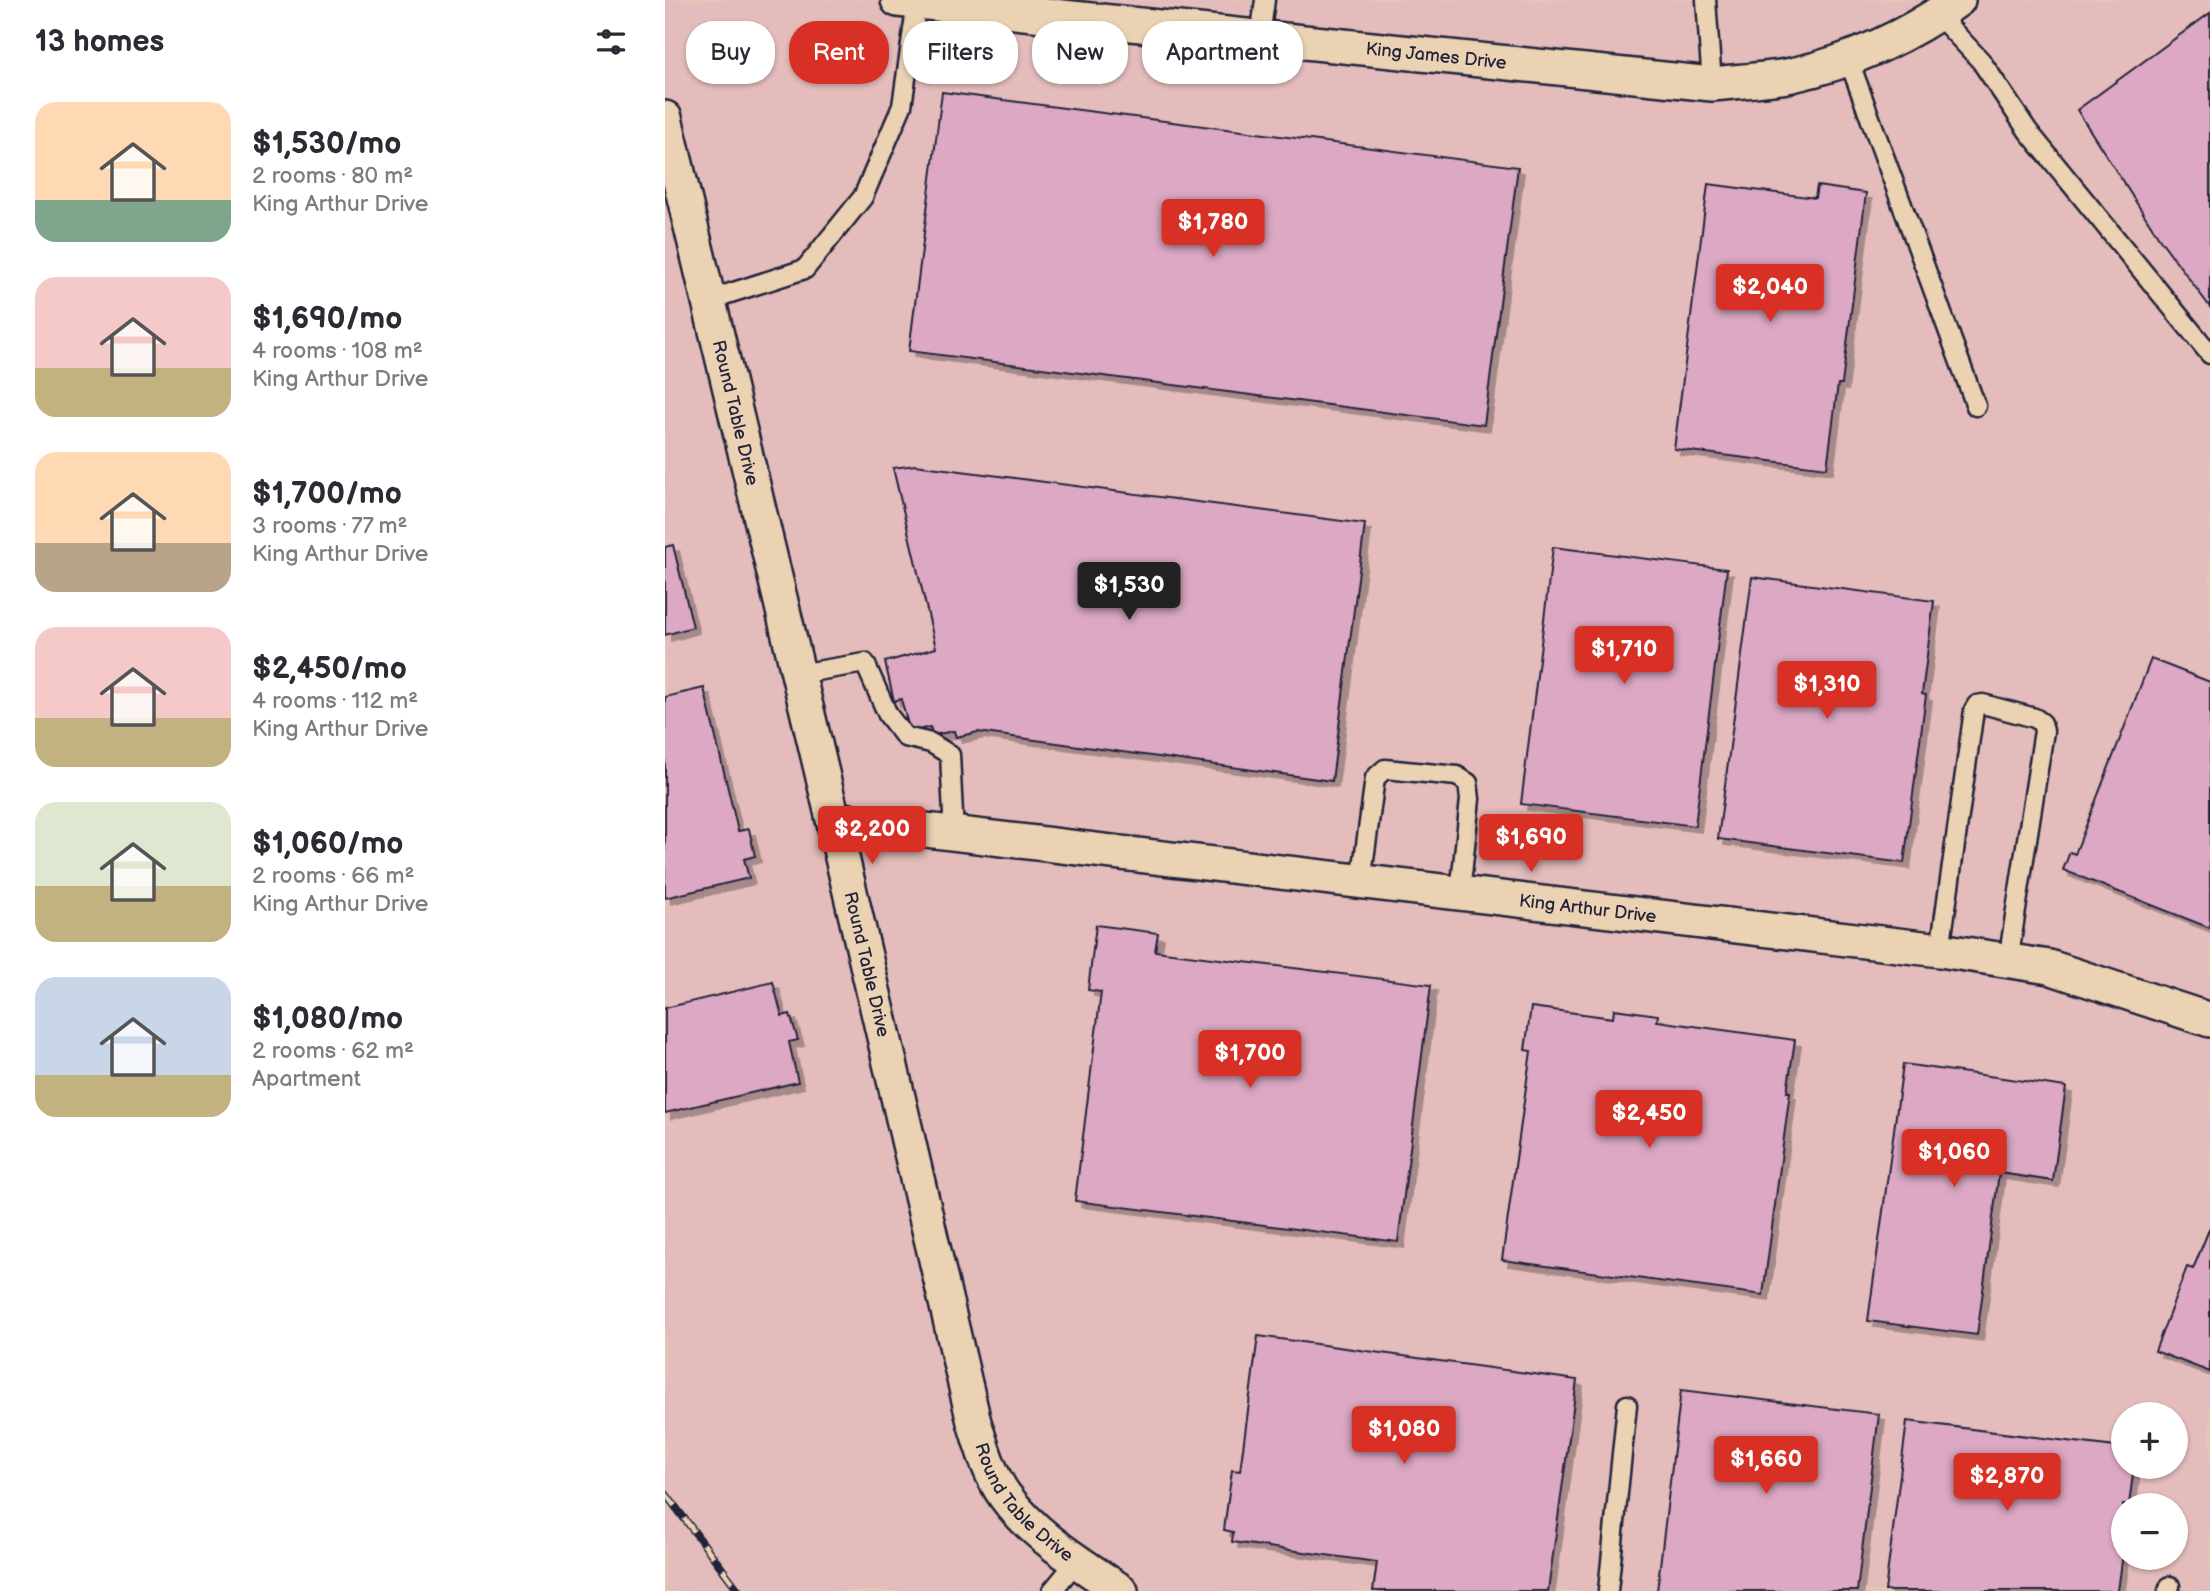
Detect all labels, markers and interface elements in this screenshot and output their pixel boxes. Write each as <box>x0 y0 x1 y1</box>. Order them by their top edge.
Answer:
chip: Buy <box>686 21 775 84</box>
chip: Rent <box>789 21 889 84</box>
chip: Filters <box>903 21 1018 84</box>
chip: New <box>1032 21 1128 84</box>
chip: Apartment <box>1142 21 1303 84</box>
icon: filters <box>592 23 630 61</box>
text: 13 homes <box>35 24 164 60</box>
street label: King James Drive <box>1365 38 1508 74</box>
text: $1,530/mo <box>252 126 401 162</box>
icon: home <box>91 130 175 214</box>
text: 2 rooms · 80 m² <box>252 162 413 190</box>
text: King Arthur Drive <box>252 190 428 218</box>
pin: $1,780 <box>1156 200 1270 259</box>
text: $1,780 <box>1178 208 1248 236</box>
pin: $2,040 <box>1713 264 1827 324</box>
text: $2,040 <box>1732 273 1808 301</box>
text: $1,690/mo <box>252 301 402 337</box>
icon: home <box>91 305 175 389</box>
text: 4 rooms · 108 m² <box>252 337 423 365</box>
street label: Round Table Drive <box>708 338 763 488</box>
text: King Arthur Drive <box>252 365 428 393</box>
text: $1,700/mo <box>252 476 402 512</box>
icon: home <box>91 480 175 564</box>
text: 3 rooms · 77 m² <box>252 512 408 540</box>
text: King Arthur Drive <box>252 540 428 568</box>
pin: $1,530 <box>1072 562 1186 622</box>
text: $1,530 <box>1094 571 1164 599</box>
pin: $1,710 <box>1567 626 1681 686</box>
text: $1,710 <box>1591 635 1657 663</box>
text: $2,450/mo <box>252 651 407 687</box>
icon: home <box>91 655 175 739</box>
pin: $1,310 <box>1770 662 1884 721</box>
text: $1,310 <box>1793 670 1861 698</box>
text: 4 rooms · 112 m² <box>252 687 418 715</box>
text: King Arthur Drive <box>252 715 428 743</box>
pin: $2,200 <box>815 806 929 866</box>
pin: $1,690 <box>1474 814 1588 874</box>
text: $2,200 <box>834 815 910 843</box>
text: $1,690 <box>1495 823 1567 851</box>
text: $1,060/mo <box>252 826 403 862</box>
icon: home <box>91 830 175 914</box>
text: 2 rooms · 66 m² <box>252 862 414 890</box>
text: King Arthur Drive <box>252 890 428 918</box>
street label: Round Table Drive <box>839 890 894 1039</box>
street label: King Arthur Drive <box>1518 890 1658 927</box>
text: $1,080/mo <box>252 1001 403 1037</box>
icon: home <box>91 1005 175 1089</box>
pin: $1,700 <box>1193 1030 1307 1090</box>
text: 2 rooms · 62 m² <box>252 1037 414 1065</box>
text: $1,700 <box>1214 1039 1286 1067</box>
text: Apartment <box>252 1065 361 1093</box>
pin: $2,450 <box>1592 1090 1706 1150</box>
text: $2,450 <box>1611 1099 1687 1127</box>
pin: $1,060 <box>1897 1130 2011 1189</box>
text: $1,060 <box>1918 1138 1990 1166</box>
map controls <box>2111 1402 2188 1570</box>
button: + <box>2111 1402 2188 1479</box>
pin: $1,080 <box>1347 1406 1461 1466</box>
text: $1,080 <box>1368 1415 1440 1443</box>
pin: $1,660 <box>1709 1436 1823 1496</box>
street label: Round Table Drive <box>970 1440 1077 1567</box>
text: $1,660 <box>1730 1445 1802 1473</box>
pin: $2,870 <box>1950 1454 2064 1513</box>
text: $2,870 <box>1970 1462 2044 1490</box>
button: − <box>2111 1493 2188 1570</box>

